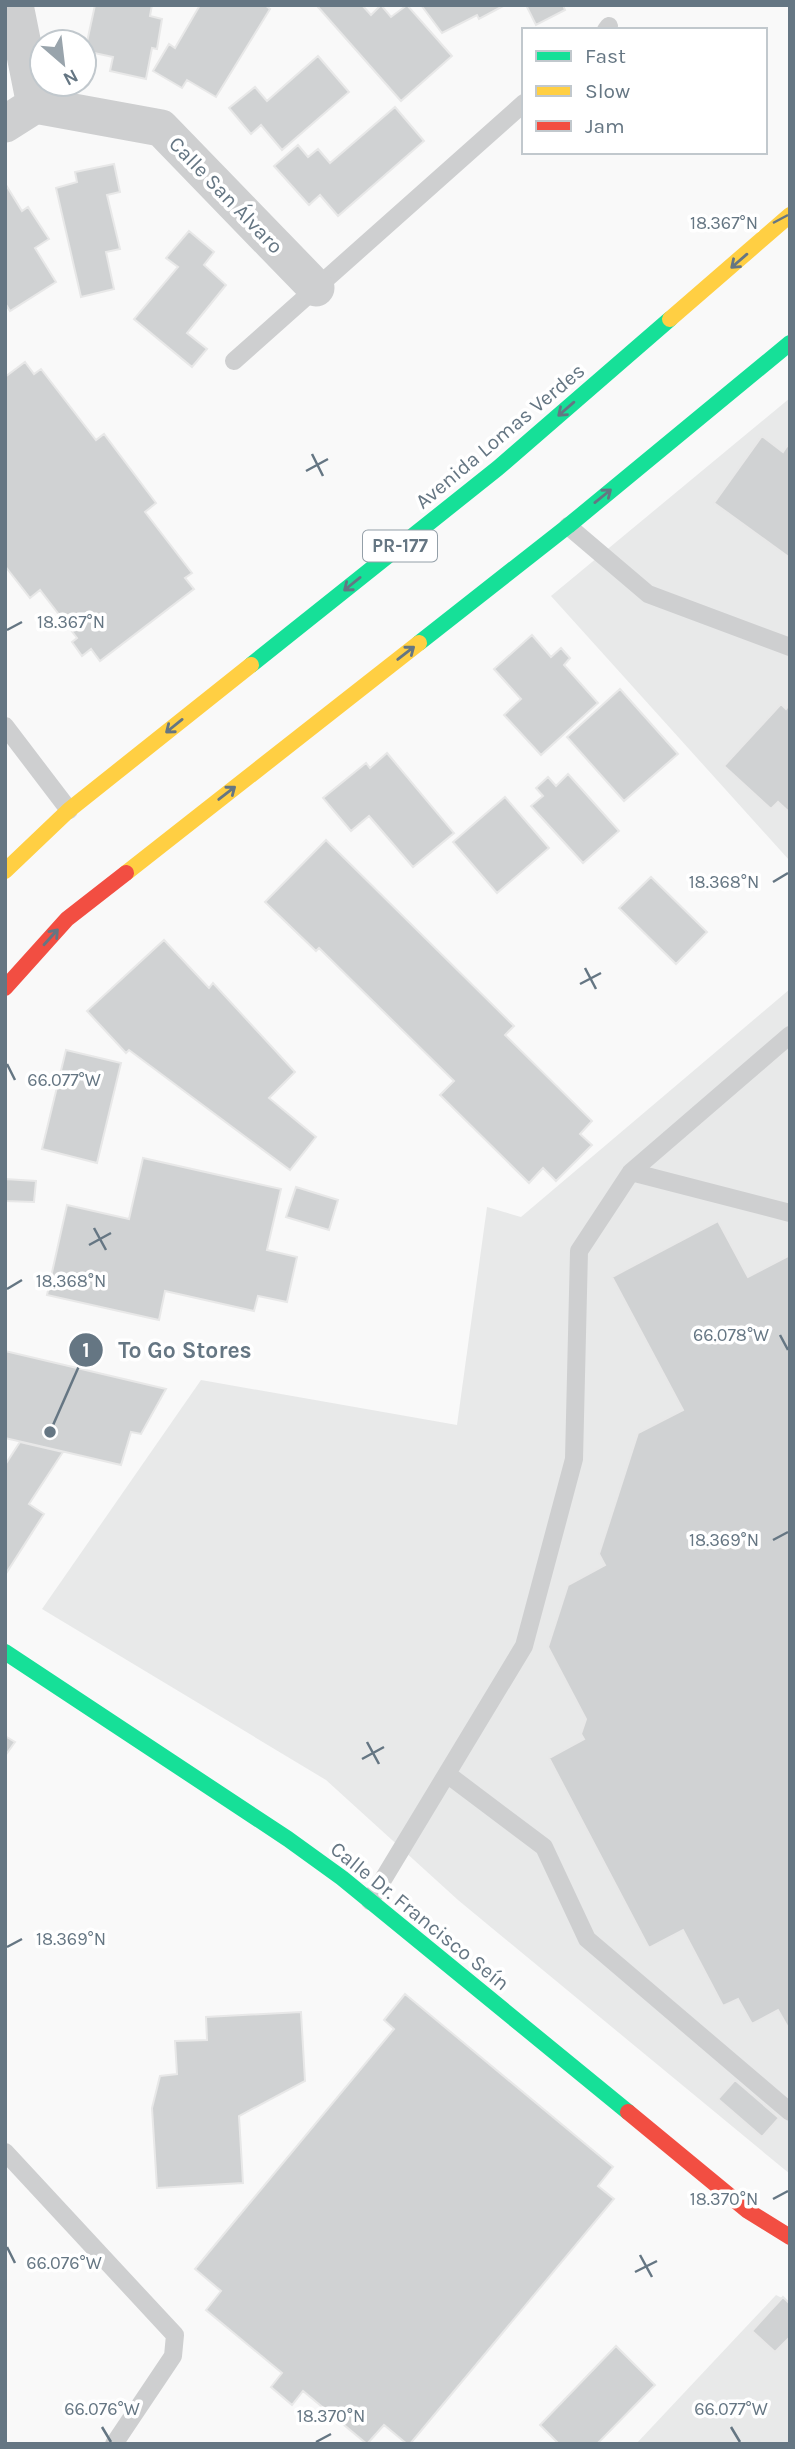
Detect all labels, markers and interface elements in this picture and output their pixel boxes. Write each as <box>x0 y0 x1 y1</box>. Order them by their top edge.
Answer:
north arrow <box>28 28 98 98</box>
legend <box>522 28 767 154</box>
text: Fast <box>585 44 626 68</box>
text: N <box>59 64 82 90</box>
text: Slow <box>585 79 630 103</box>
text: Jam <box>585 114 625 138</box>
street label: Calle San Álvaro <box>164 132 288 258</box>
text: 18.367°N <box>690 212 758 234</box>
one-way arrow <box>730 253 748 269</box>
street label: Avenida Lomas Verdes <box>411 358 589 514</box>
one-way arrow <box>557 401 575 417</box>
one-way arrow <box>594 489 612 504</box>
road number: PR-177 <box>363 530 437 562</box>
one-way arrow <box>344 576 362 592</box>
text: 18.367°N <box>37 611 105 633</box>
one-way arrow <box>396 645 414 660</box>
one-way arrow <box>166 718 184 734</box>
one-way arrow <box>217 786 235 801</box>
text: 18.368°N <box>689 871 759 893</box>
one-way arrow <box>43 928 59 946</box>
text: 66.077°W <box>27 1069 101 1091</box>
text: 18.368°N <box>36 1270 106 1292</box>
text: 66.078°W <box>693 1324 769 1346</box>
callout: To Go Stores <box>69 1328 265 1372</box>
text: To Go Stores <box>118 1337 252 1364</box>
text: 1 <box>82 1338 90 1362</box>
text: 18.369°N <box>689 1529 759 1551</box>
street label: Calle Dr. Francisco Seín <box>326 1837 514 1995</box>
text: 18.369°N <box>36 1928 106 1950</box>
text: 18.370°N <box>690 2188 758 2210</box>
text: 66.076°W <box>26 2252 102 2274</box>
text: 66.076°W <box>64 2398 140 2420</box>
text: 66.077°W <box>694 2398 768 2420</box>
text: 18.370°N <box>297 2405 365 2427</box>

